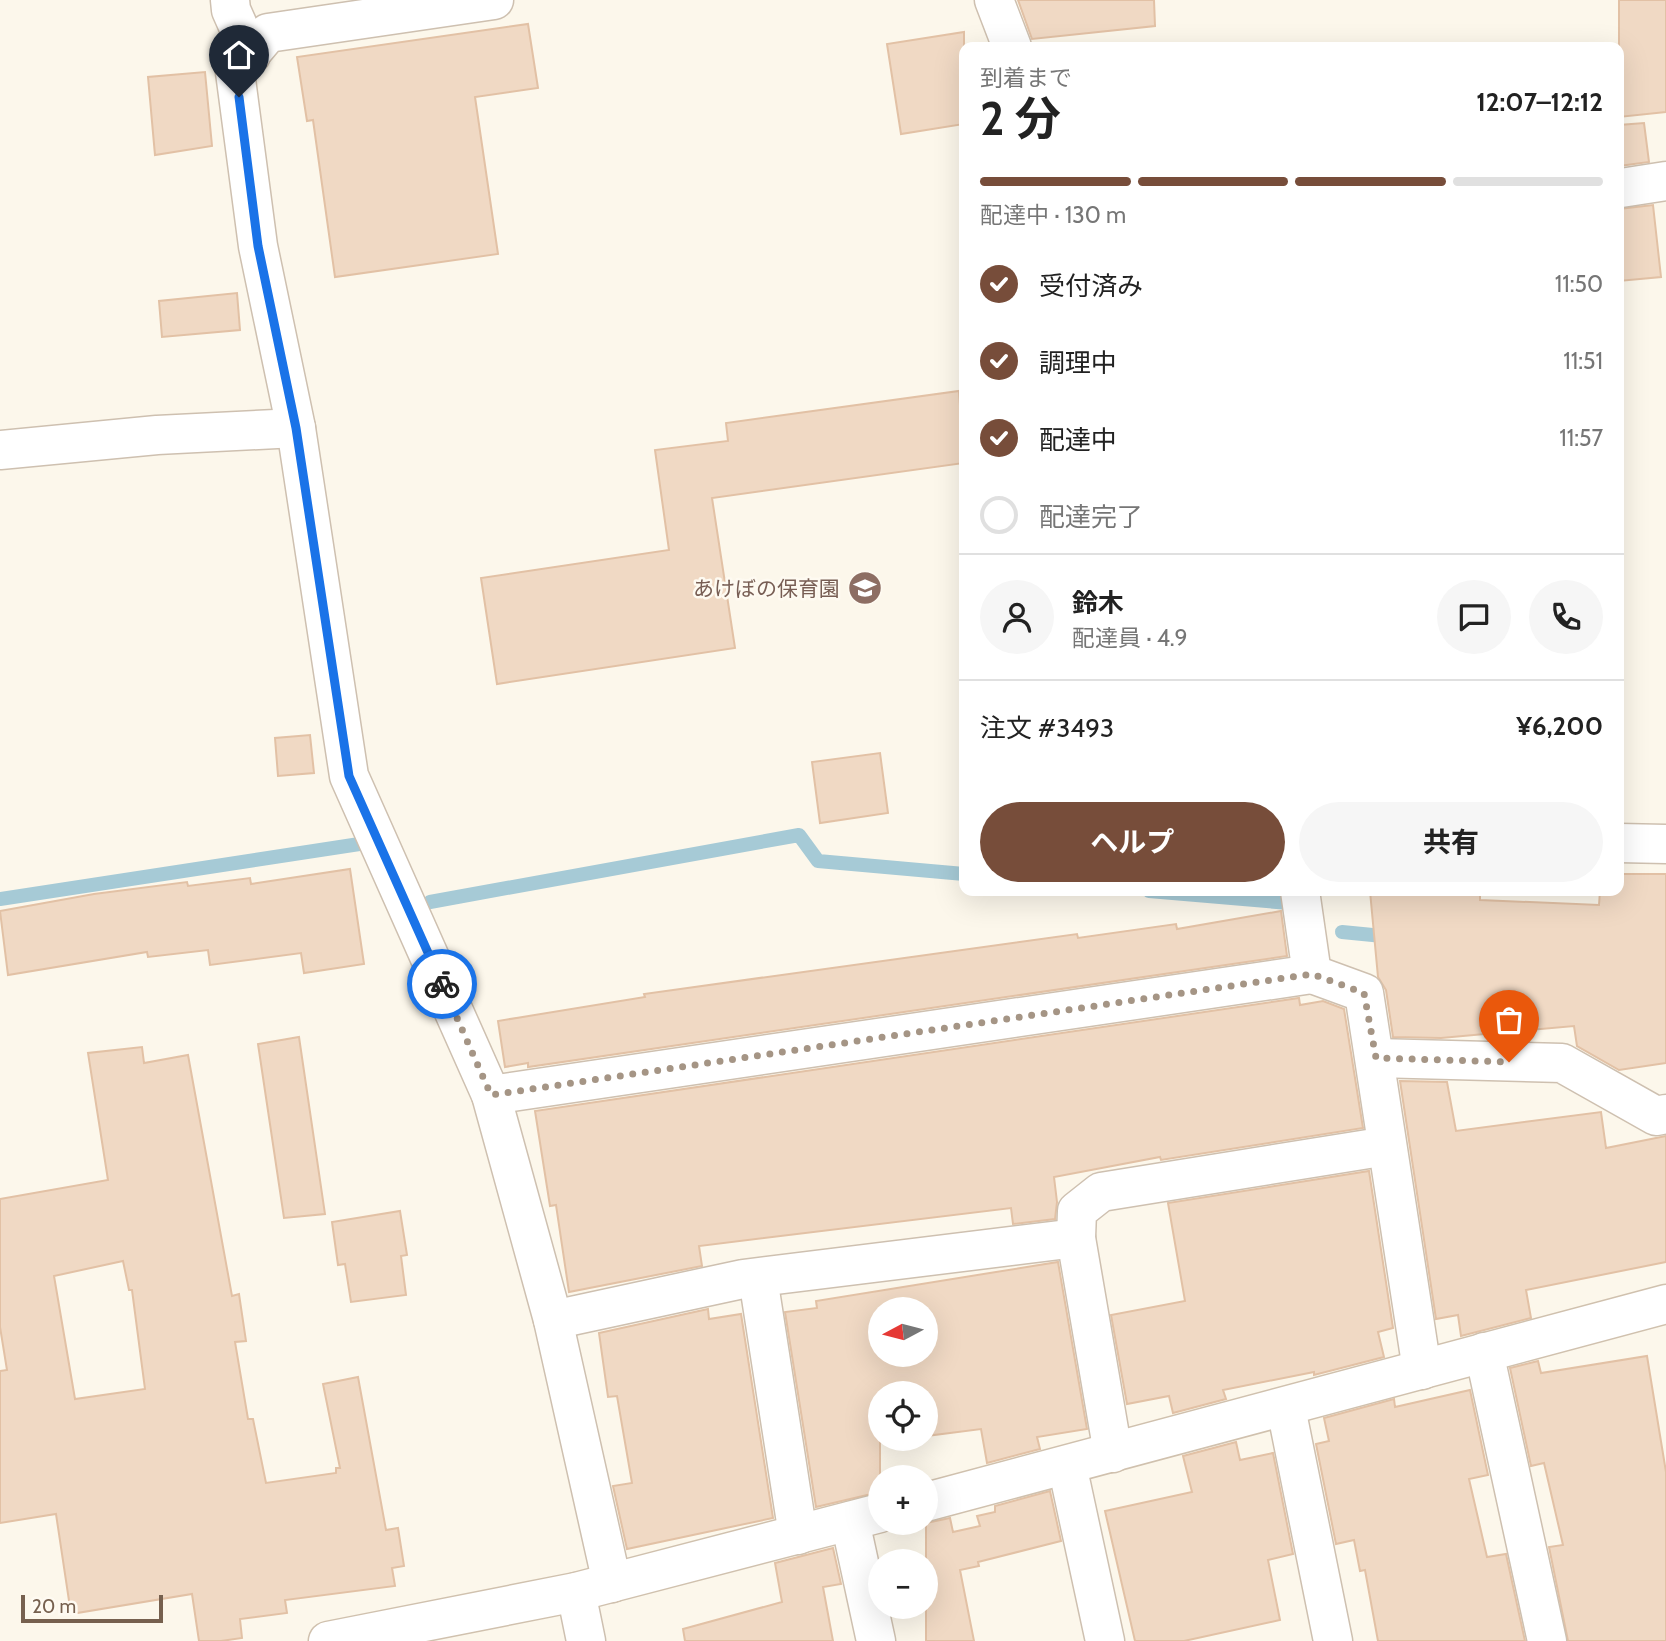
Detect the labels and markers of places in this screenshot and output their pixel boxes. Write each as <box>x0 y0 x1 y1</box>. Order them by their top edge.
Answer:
pin <box>209 25 269 97</box>
school or university icon: あけぼの保育園 <box>846 569 884 607</box>
place label: あけぼの保育園 <box>693 576 840 601</box>
pin <box>1479 990 1539 1062</box>

